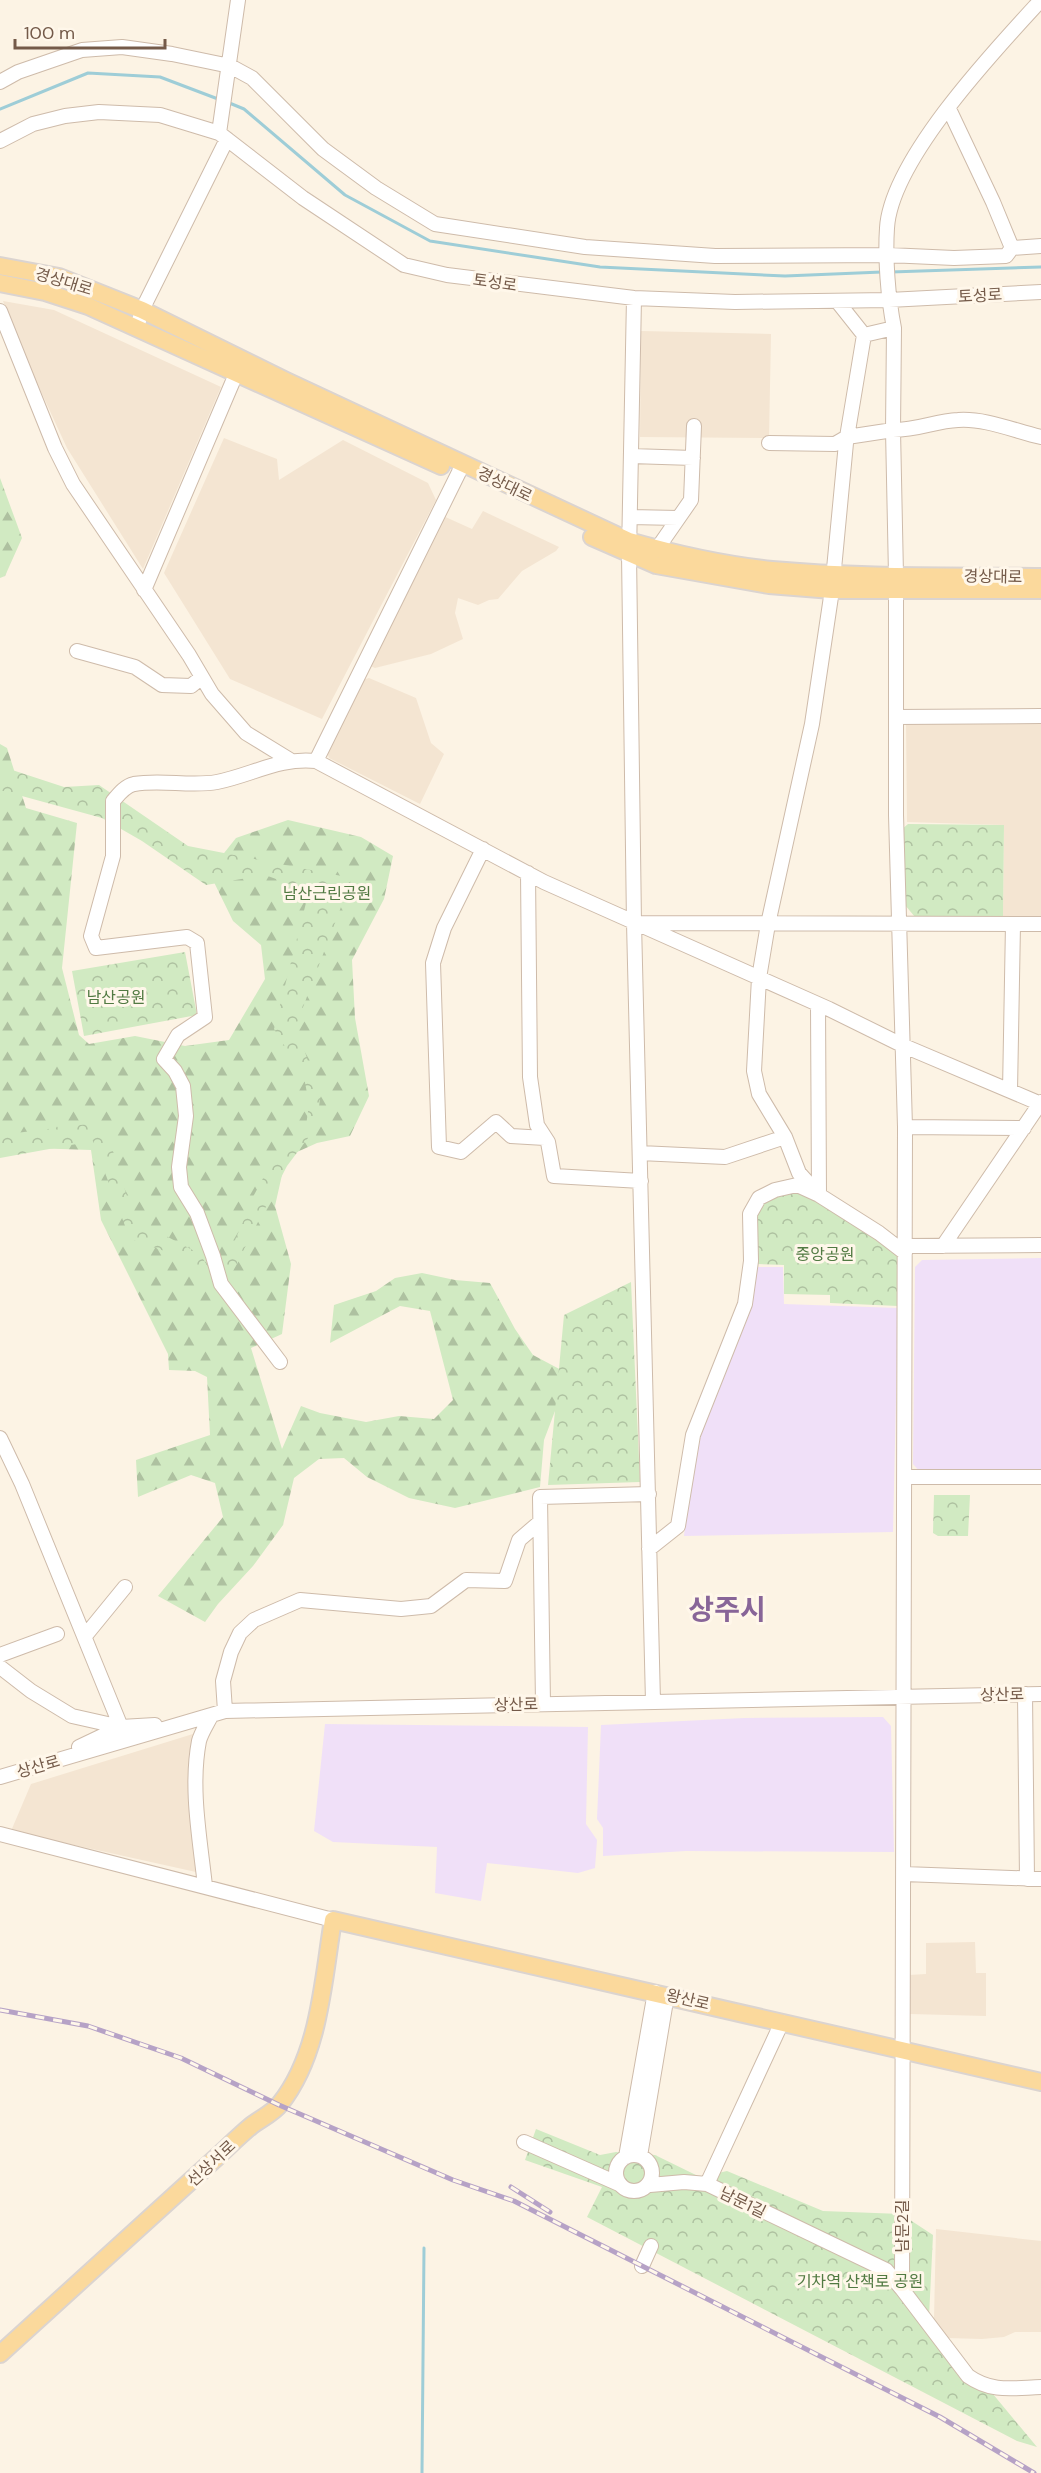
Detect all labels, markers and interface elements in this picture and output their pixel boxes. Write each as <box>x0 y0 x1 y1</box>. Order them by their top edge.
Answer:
scale bar <box>15 12 165 50</box>
text: 100 m <box>24 21 75 45</box>
street label: 경상대로 <box>33 263 95 300</box>
street label: 토성로 <box>472 269 519 296</box>
street label: 토성로 <box>957 284 1003 307</box>
street label: 경상대로 <box>474 462 536 507</box>
street label: 경상대로 <box>963 565 1023 588</box>
park label: 남산근린공원 <box>283 883 371 904</box>
park label: 남산공원 <box>87 987 145 1008</box>
park label: 중앙공원 <box>796 1244 854 1265</box>
district label: 상주시 <box>688 1591 766 1628</box>
street label: 상산로 <box>980 1684 1025 1705</box>
street label: 상산로 <box>494 1694 539 1715</box>
street label: 상산로 <box>14 1750 63 1783</box>
street label: 왕산로 <box>664 1984 712 2015</box>
street label: 선상서로 <box>183 2135 240 2191</box>
street label: 남문1길 <box>716 2182 769 2223</box>
street label: 남문2길 <box>892 2199 913 2253</box>
park label: 기차역 산책로 공원 <box>797 2271 923 2292</box>

